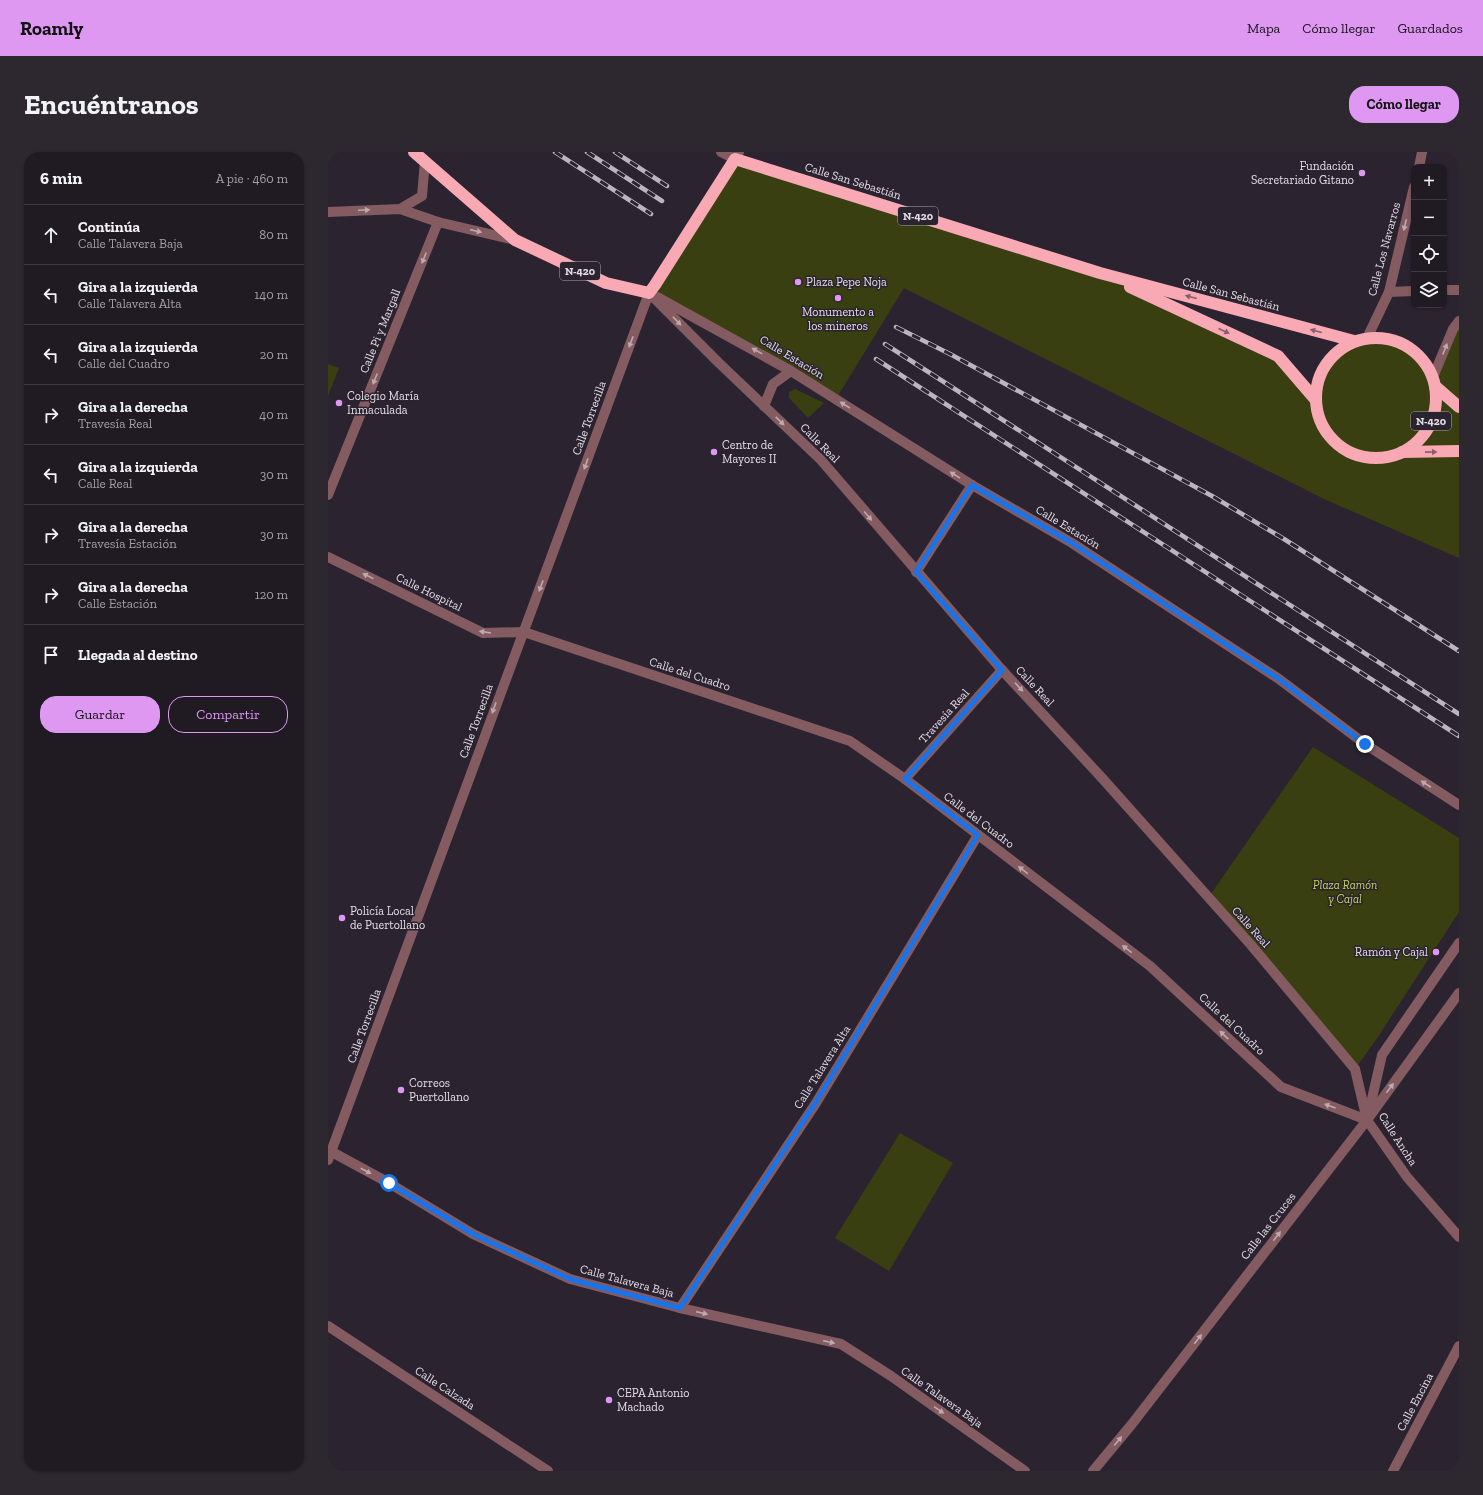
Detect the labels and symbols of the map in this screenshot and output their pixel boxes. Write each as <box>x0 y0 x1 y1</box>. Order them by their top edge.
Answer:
place label: Fundación Secretariado Gitano <box>1251 159 1354 187</box>
street label: Calle San Sebastián <box>803 160 903 202</box>
marker: Fundación Secretariado Gitano <box>1357 168 1367 178</box>
street label: Calle Los Navarros <box>1365 201 1403 297</box>
one-way arrow <box>358 207 370 214</box>
road number: N-420 <box>898 207 938 225</box>
one-way arrow <box>1402 219 1408 231</box>
one-way arrow <box>470 228 482 234</box>
one-way arrow <box>420 252 427 264</box>
road number: N-420 <box>560 262 600 280</box>
street label: Calle San Sebastián <box>1181 274 1281 314</box>
place label: Plaza Pepe Noja <box>806 275 887 290</box>
marker: Plaza Pepe Noja <box>793 277 803 287</box>
street label: Calle Pi y Margall <box>357 287 403 375</box>
marker: Monumento a los mineros <box>833 293 843 303</box>
one-way arrow <box>1184 294 1197 300</box>
place label: Monumento a los mineros <box>802 305 874 333</box>
one-way arrow <box>672 316 682 326</box>
one-way arrow <box>1219 328 1230 334</box>
one-way arrow <box>1310 328 1322 334</box>
street label: Calle Estación <box>757 332 827 382</box>
one-way arrow <box>628 337 634 349</box>
one-way arrow <box>1442 342 1448 354</box>
one-way arrow <box>751 348 762 355</box>
one-way arrow <box>372 373 378 384</box>
street label: Calle Torrecilla <box>569 379 609 457</box>
place label: Colegio María Inmaculada <box>347 389 419 417</box>
marker: Colegio María Inmaculada <box>334 398 344 408</box>
one-way arrow <box>840 401 850 409</box>
road number: N-420 <box>1411 412 1451 430</box>
one-way arrow <box>775 416 785 426</box>
street label: Calle Real <box>797 420 843 466</box>
place label: Centro de Mayores II <box>722 438 777 466</box>
marker: Centro de Mayores II <box>709 447 719 457</box>
one-way arrow <box>1425 449 1438 455</box>
one-way arrow <box>582 459 588 471</box>
one-way arrow <box>949 471 961 478</box>
street label: Calle Estación <box>1033 502 1103 552</box>
one-way arrow <box>864 511 873 521</box>
street label: Calle Hospital <box>394 570 464 614</box>
one-way arrow <box>362 573 373 579</box>
one-way arrow <box>537 581 543 593</box>
one-way arrow <box>479 629 491 635</box>
street label: Calle del Cuadro <box>648 654 732 694</box>
street label: Calle Real <box>1013 663 1057 709</box>
street label: Calle Torrecilla <box>456 682 496 760</box>
one-way arrow <box>1014 682 1023 693</box>
street label: Travesía Real <box>916 686 972 746</box>
one-way arrow <box>491 702 497 714</box>
route end <box>1356 735 1374 753</box>
one-way arrow <box>1420 780 1432 787</box>
street label: Calle del Cuadro <box>941 789 1017 851</box>
one-way arrow <box>1018 866 1029 874</box>
park label: Plaza Ramón y Cajal <box>1313 878 1377 906</box>
place label: Policía Local de Puertollano <box>350 904 425 932</box>
street label: Calle Real <box>1229 904 1273 950</box>
marker: Policía Local de Puertollano <box>337 913 347 923</box>
one-way arrow <box>1121 944 1132 953</box>
place label: Ramón y Cajal <box>1355 945 1428 960</box>
marker: Ramón y Cajal <box>1431 947 1441 957</box>
street label: Calle Torrecilla <box>344 987 384 1065</box>
street label: Calle del Cuadro <box>1196 990 1268 1058</box>
street label: Calle Talavera Alta <box>791 1023 853 1111</box>
one-way arrow <box>1219 1030 1229 1039</box>
place label: Correos Puertollano <box>409 1076 469 1104</box>
one-way arrow <box>1386 1083 1394 1094</box>
marker: Correos Puertollano <box>396 1085 406 1095</box>
one-way arrow <box>1324 1103 1336 1109</box>
street label: Calle Ancha <box>1376 1110 1420 1168</box>
one-way arrow <box>360 1167 372 1174</box>
route start <box>380 1174 398 1192</box>
street label: Calle las Cruces <box>1237 1190 1299 1262</box>
one-way arrow <box>1273 1230 1281 1241</box>
street label: Calle Talavera Baja <box>578 1262 676 1301</box>
one-way arrow <box>696 1311 709 1317</box>
one-way arrow <box>1194 1333 1202 1344</box>
one-way arrow <box>823 1339 835 1345</box>
street label: Calle Calzada <box>412 1363 478 1413</box>
street label: Calle Talavera Baja <box>898 1364 986 1431</box>
street label: Calle Encina <box>1394 1370 1436 1433</box>
place label: CEPA Antonio Machado <box>617 1386 690 1414</box>
marker: CEPA Antonio Machado <box>604 1395 614 1405</box>
one-way arrow <box>934 1406 944 1414</box>
one-way arrow <box>1113 1436 1122 1446</box>

